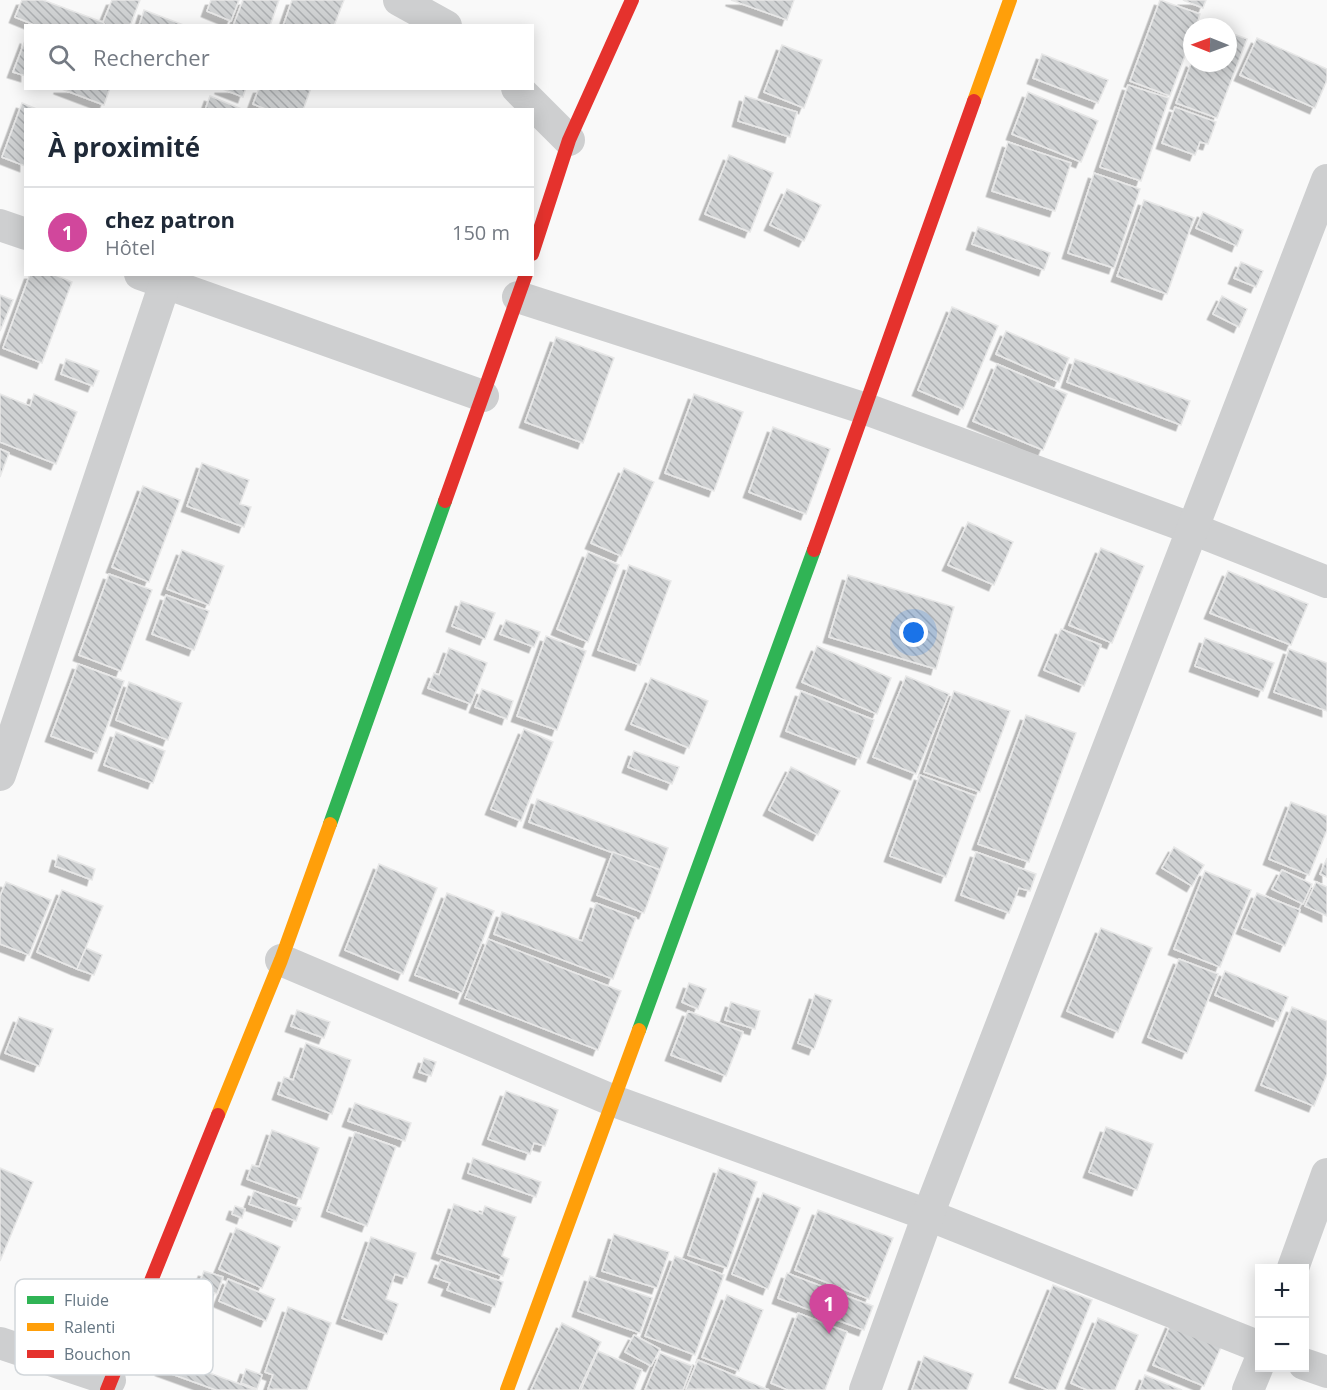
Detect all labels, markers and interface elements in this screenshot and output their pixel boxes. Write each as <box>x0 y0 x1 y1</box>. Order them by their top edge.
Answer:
north arrow <box>1183 18 1237 72</box>
search box <box>24 24 534 90</box>
icon: search <box>45 41 78 74</box>
text: Rechercher <box>93 42 210 72</box>
text: À proximité <box>48 129 200 165</box>
text: chez patron <box>105 204 235 234</box>
text: 1 <box>62 219 73 246</box>
text: 150 m <box>452 219 510 246</box>
text: Hôtel <box>105 234 155 261</box>
your location <box>899 618 928 647</box>
map controls <box>1255 1264 1309 1372</box>
button: + <box>1255 1264 1309 1318</box>
legend <box>15 1279 213 1375</box>
pin: 1 <box>810 1284 848 1334</box>
text: Fluide <box>64 1289 109 1311</box>
text: Ralenti <box>64 1316 115 1338</box>
button: − <box>1255 1318 1309 1372</box>
text: Bouchon <box>64 1343 131 1365</box>

